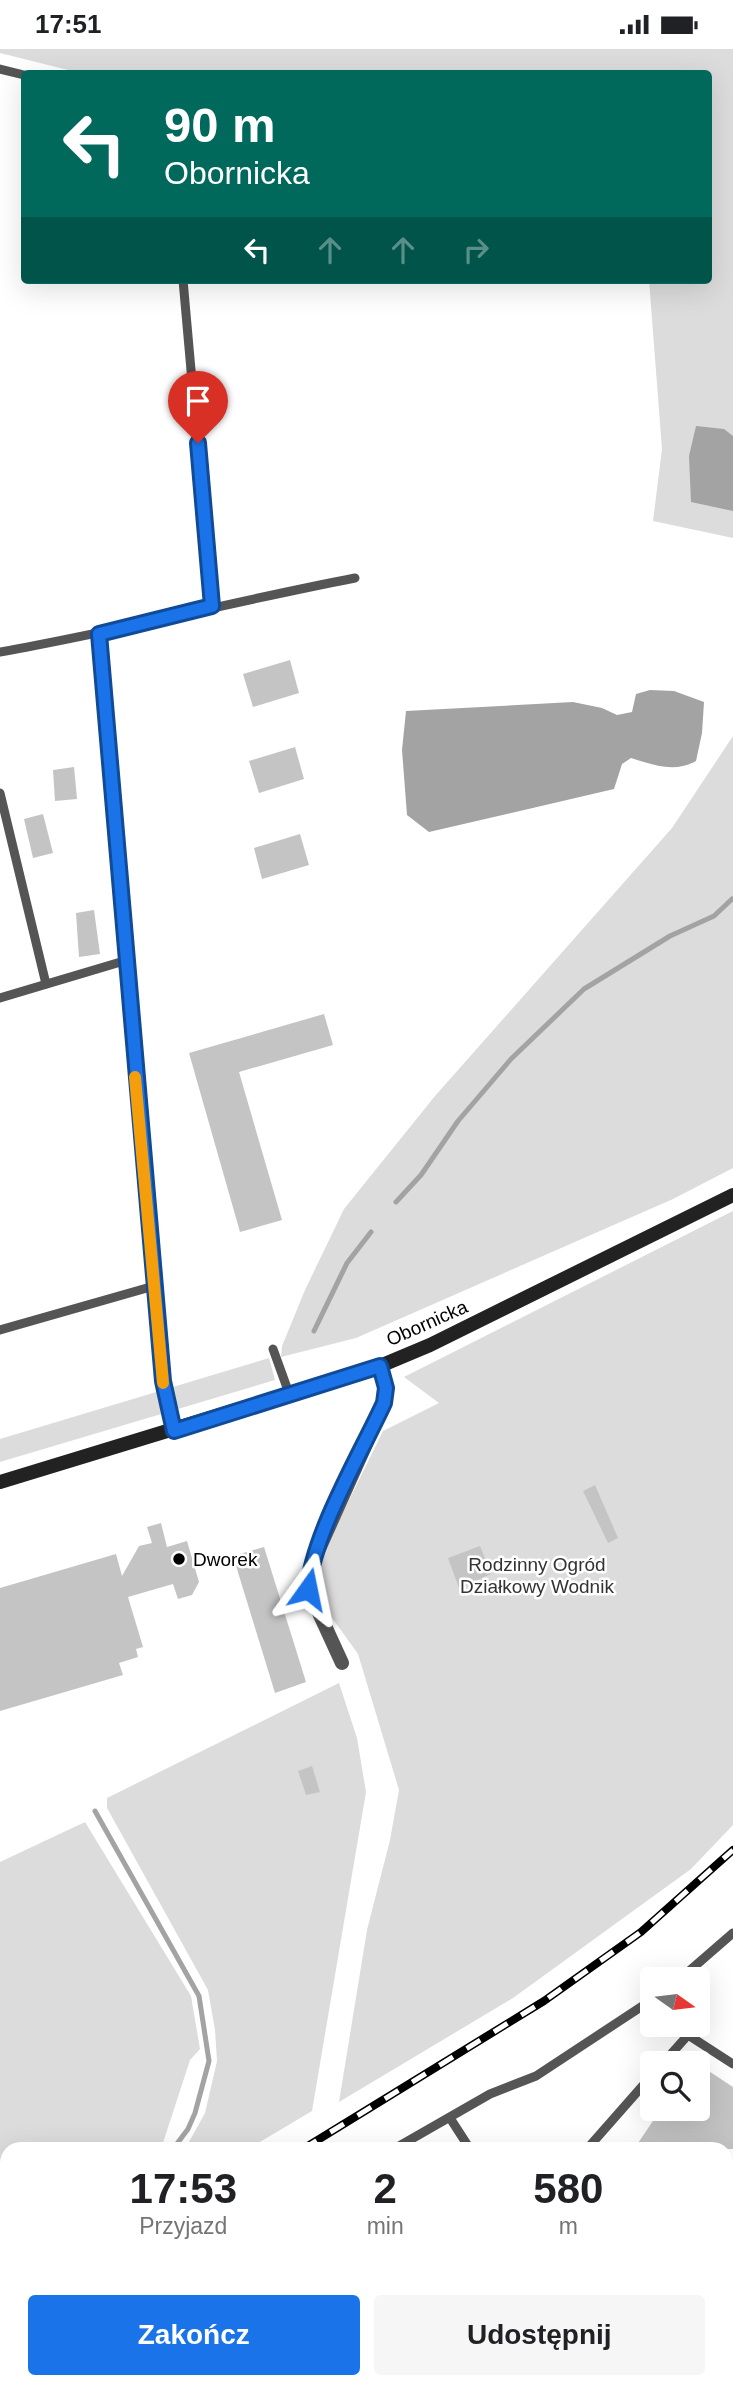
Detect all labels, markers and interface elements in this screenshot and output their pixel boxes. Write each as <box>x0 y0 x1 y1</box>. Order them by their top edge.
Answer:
text: 17:51 <box>35 9 102 39</box>
icon: left <box>49 98 140 189</box>
text: 90 m <box>164 98 276 152</box>
text: Obornicka <box>164 155 310 191</box>
icon: left <box>238 231 276 269</box>
icon: ahead <box>311 231 349 269</box>
icon: ahead <box>384 231 422 269</box>
icon: right <box>457 231 495 269</box>
pin <box>168 371 228 443</box>
icon: arrive <box>179 382 217 420</box>
street label: Obornicka <box>383 1296 471 1350</box>
place label: Dworek <box>193 1549 258 1570</box>
marker: Dworek <box>171 1551 187 1567</box>
position arrow <box>271 1552 345 1626</box>
park label: Rodzinny Ogród Działkowy Wodnik <box>460 1554 614 1597</box>
north arrow <box>640 1967 710 2037</box>
map controls <box>640 1967 710 2121</box>
button: search <box>640 2051 710 2121</box>
text: 17:53 <box>130 2165 237 2212</box>
text: 2 <box>373 2165 397 2212</box>
text: 580 <box>533 2165 603 2212</box>
text: Przyjazd <box>139 2213 227 2239</box>
text: min <box>367 2213 404 2239</box>
text: m <box>559 2213 578 2239</box>
button: Zakończ <box>28 2295 360 2375</box>
button: Udostępnij <box>374 2295 705 2375</box>

